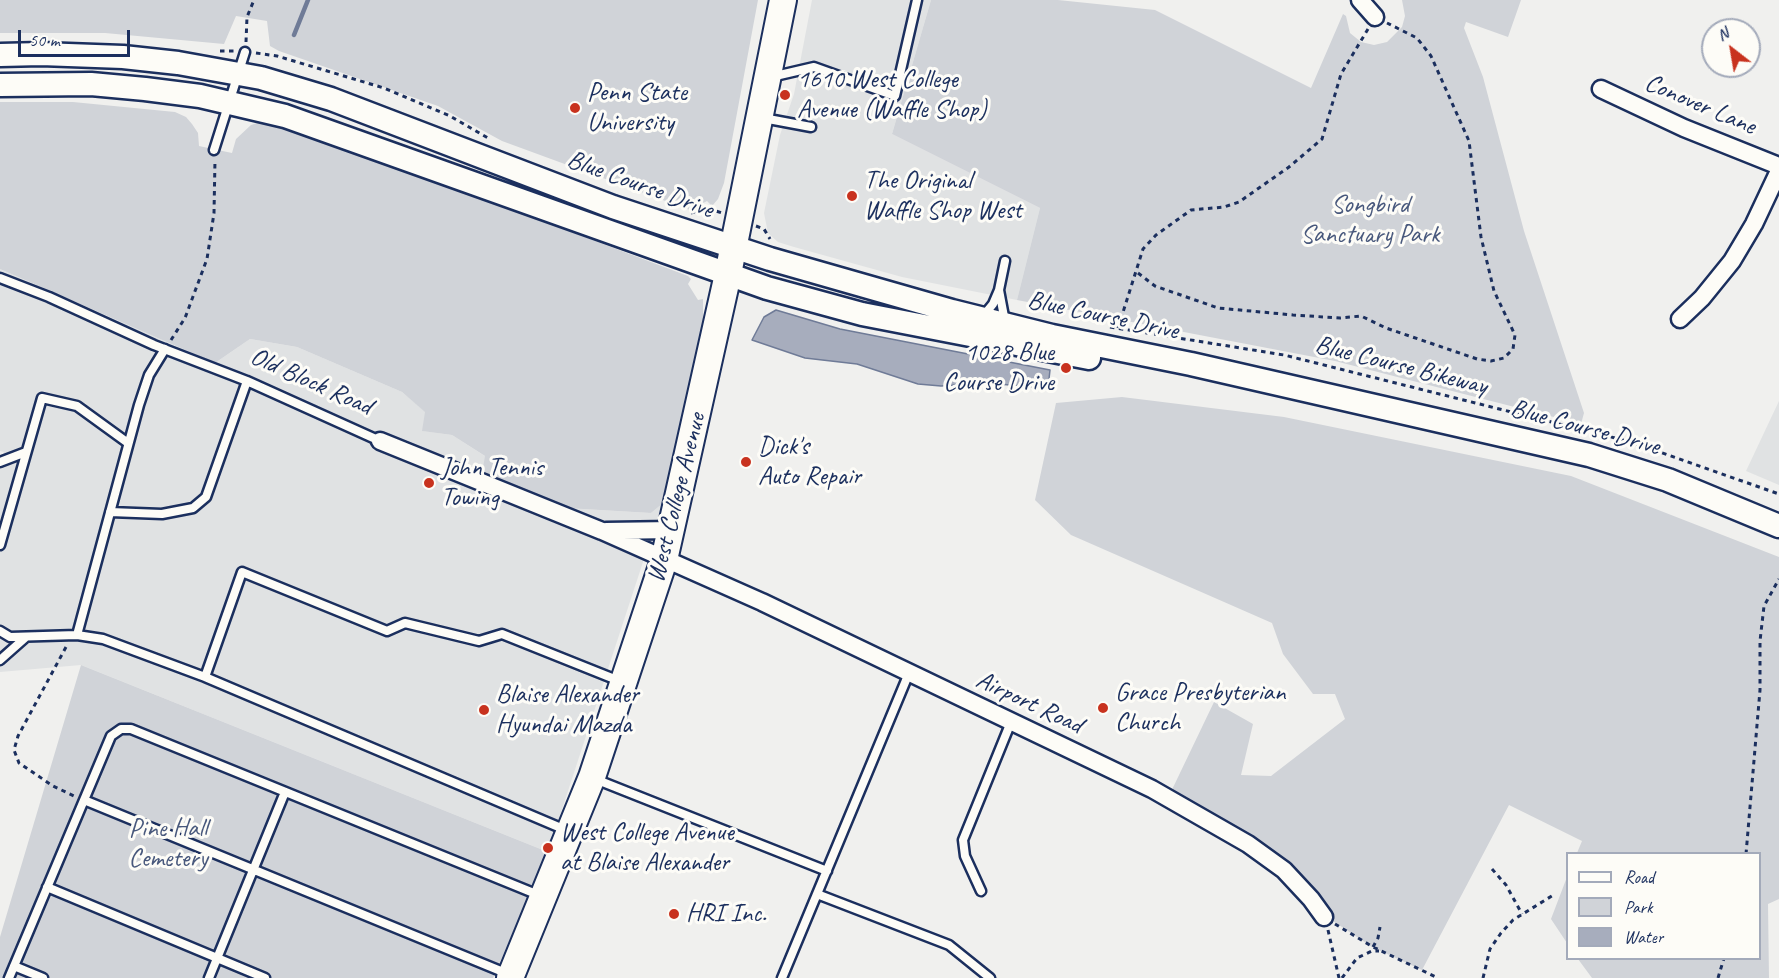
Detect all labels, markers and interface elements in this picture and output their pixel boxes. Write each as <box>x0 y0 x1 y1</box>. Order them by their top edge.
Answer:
scale bar <box>21 18 134 56</box>
north arrow <box>1701 18 1761 78</box>
text: N <box>1713 23 1732 45</box>
text: 50 m <box>29 29 60 51</box>
place label: 1610 West College Avenue (Waffle Shop) <box>797 64 987 125</box>
street label: Conover Lane <box>1640 68 1760 142</box>
place label: Penn State University <box>587 77 687 138</box>
marker: 1610 West College Avenue (Waffle Shop) <box>778 88 792 102</box>
marker: Penn State University <box>568 101 582 115</box>
street label: Blue Course Drive <box>563 144 717 226</box>
place label: The Original Waffle Shop West <box>864 165 1022 226</box>
marker: The Original Waffle Shop West <box>845 189 859 203</box>
park label: Songbird Sanctuary Park <box>1300 189 1440 250</box>
street label: Blue Course Drive <box>1025 285 1181 347</box>
street label: Blue Course Bikeway <box>1312 330 1490 402</box>
place label: 1028 Blue Course Drive <box>943 337 1054 398</box>
street label: Old Block Road <box>245 341 377 423</box>
marker: 1028 Blue Course Drive <box>1059 361 1073 375</box>
street label: Blue Course Drive <box>1507 393 1663 463</box>
street label: West College Avenue <box>641 410 713 586</box>
place label: Dick's Auto Repair <box>758 431 861 492</box>
place label: John Tennis Towing <box>441 452 543 514</box>
marker: Dick's Auto Repair <box>739 455 753 469</box>
marker: John Tennis Towing <box>422 476 436 490</box>
street label: Airport Road <box>971 665 1087 741</box>
place label: Grace Presbyterian Church <box>1115 677 1285 738</box>
place label: Blaise Alexander Hyundai Mazda <box>496 679 639 740</box>
marker: Grace Presbyterian Church <box>1096 701 1110 715</box>
marker: Blaise Alexander Hyundai Mazda <box>477 703 491 717</box>
park label: Pine Hall Cemetery <box>128 813 208 874</box>
place label: West College Avenue at Blaise Alexander <box>560 817 734 879</box>
marker: West College Avenue at Blaise Alexander <box>541 841 555 855</box>
legend <box>1566 852 1761 960</box>
text: Road <box>1624 866 1654 888</box>
text: Park <box>1624 896 1653 918</box>
place label: HRI Inc. <box>686 898 766 930</box>
marker: HRI Inc. <box>667 907 681 921</box>
text: Water <box>1624 926 1663 948</box>

